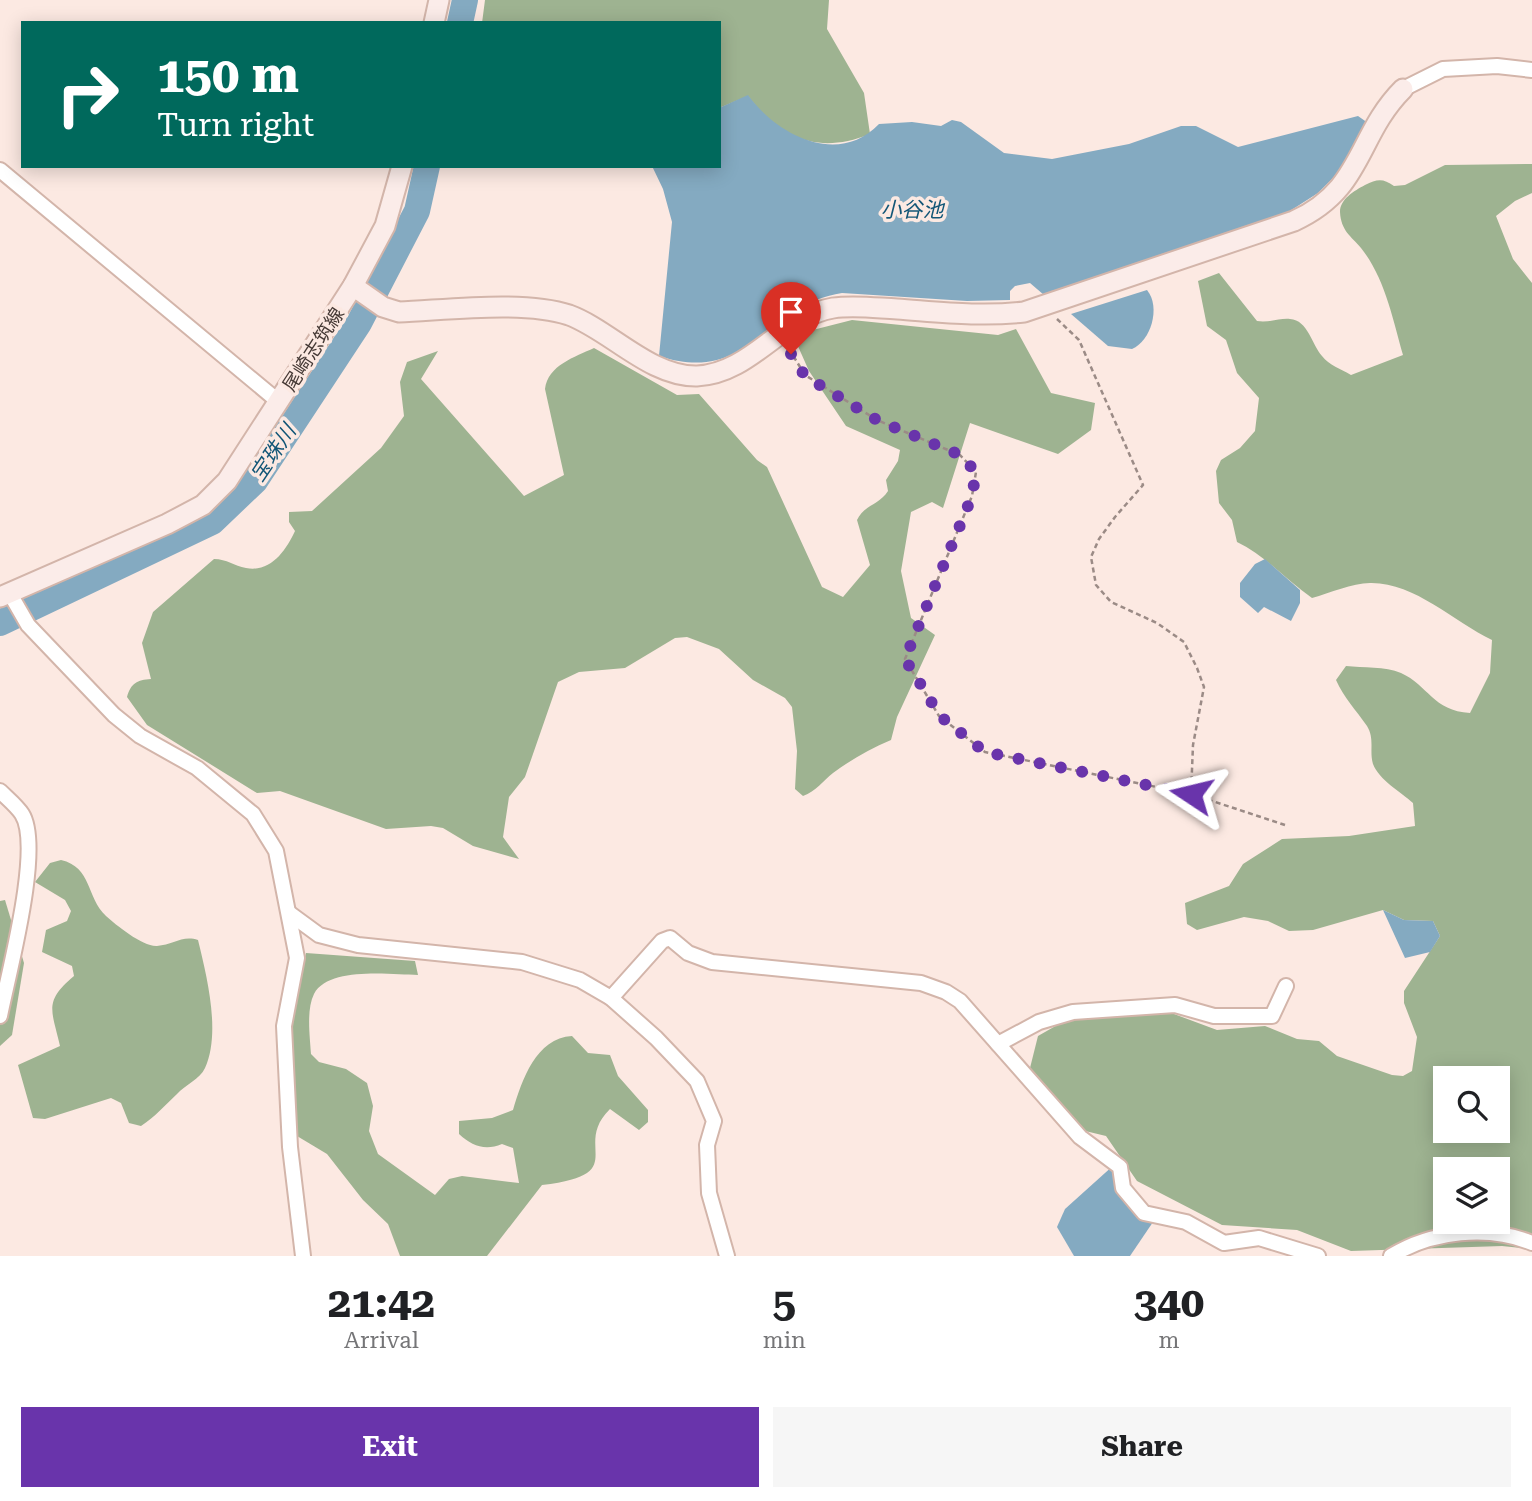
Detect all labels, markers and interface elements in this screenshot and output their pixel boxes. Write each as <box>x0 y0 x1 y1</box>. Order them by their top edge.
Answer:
text: 150 m <box>157 47 299 104</box>
icon: right <box>42 49 133 140</box>
text: Turn right <box>157 106 314 144</box>
water label: 小谷池 <box>881 198 945 222</box>
pin <box>761 282 821 354</box>
icon: arrive <box>772 293 810 331</box>
street label: 尾崎志筑線 <box>278 303 349 395</box>
water label: 宝珠川 <box>245 419 302 486</box>
position arrow <box>1154 757 1228 831</box>
map controls <box>1433 1066 1510 1234</box>
button: search <box>1433 1066 1510 1143</box>
button: layers <box>1433 1157 1510 1234</box>
text: 21:42 <box>328 1278 435 1327</box>
text: 5 <box>773 1278 796 1327</box>
text: 340 <box>1134 1278 1204 1327</box>
text: Arrival <box>344 1327 419 1354</box>
text: min <box>763 1327 806 1354</box>
text: m <box>1158 1327 1179 1354</box>
button: Exit <box>21 1407 759 1487</box>
button: Share <box>773 1407 1511 1487</box>

